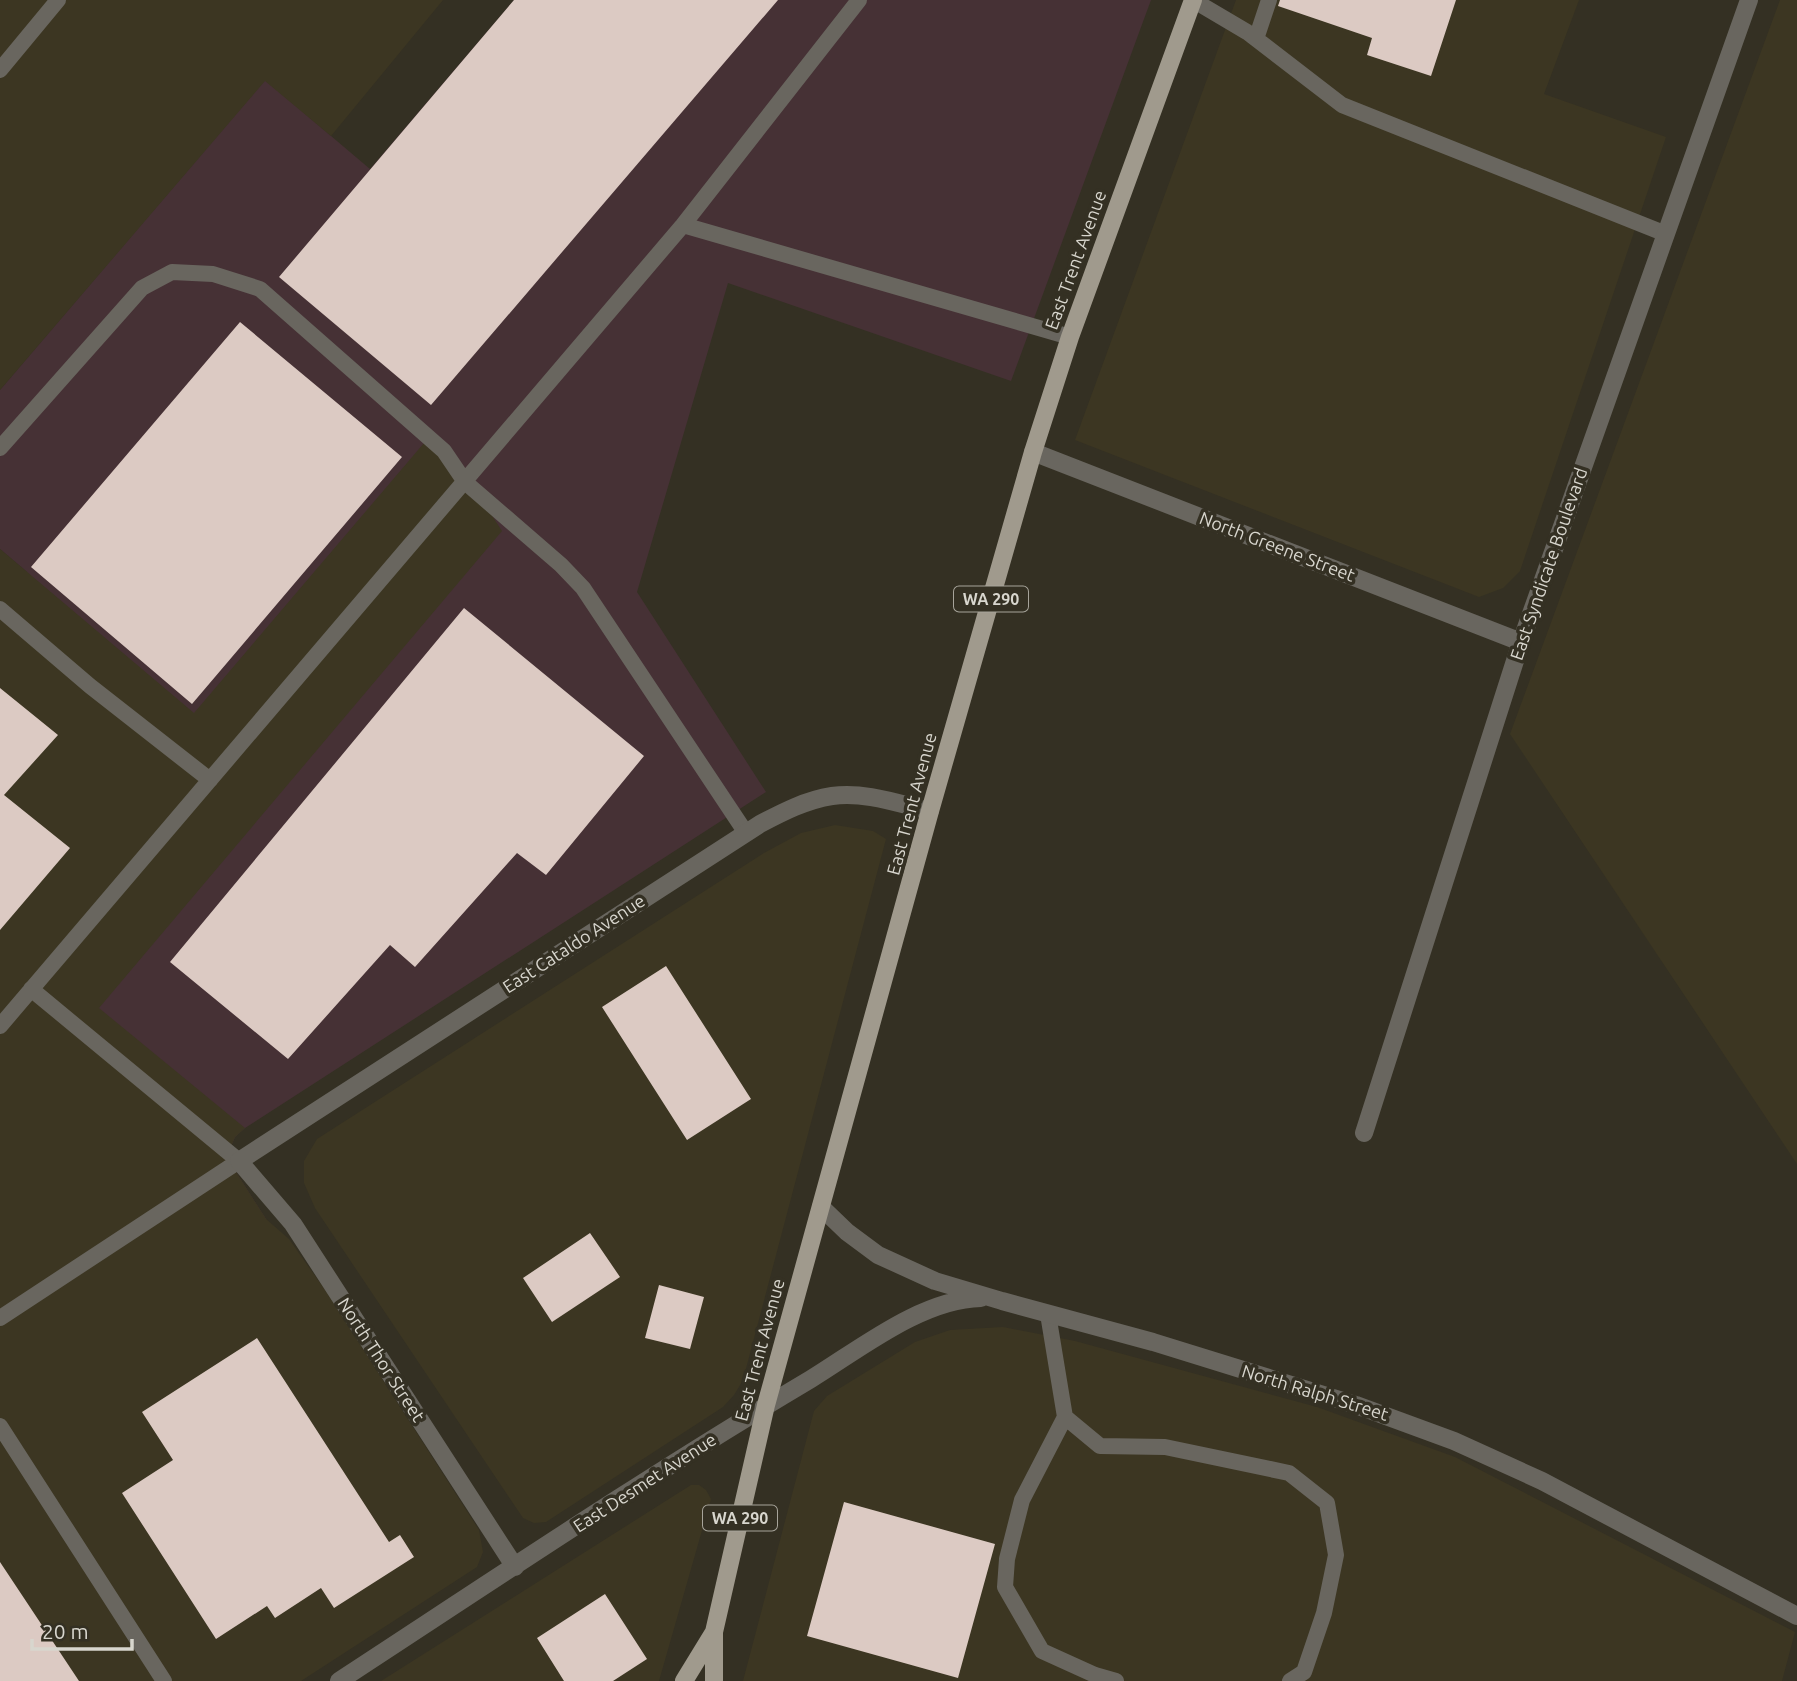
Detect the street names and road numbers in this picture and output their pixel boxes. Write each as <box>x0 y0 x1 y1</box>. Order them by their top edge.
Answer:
street label: East Trent Avenue <box>1041 187 1110 332</box>
street label: East Syndicate Boulevard <box>1506 465 1590 663</box>
street label: North Greene Street <box>1197 507 1358 585</box>
road number: WA 290 <box>954 586 1028 612</box>
street label: East Trent Avenue <box>882 730 940 877</box>
street label: East Cataldo Avenue <box>499 890 648 997</box>
street label: East Trent Avenue <box>730 1276 788 1423</box>
street label: North Thor Street <box>334 1294 429 1425</box>
street label: North Ralph Street <box>1240 1360 1391 1424</box>
street label: East Desmet Avenue <box>569 1429 720 1536</box>
road number: WA 290 <box>703 1506 777 1530</box>

